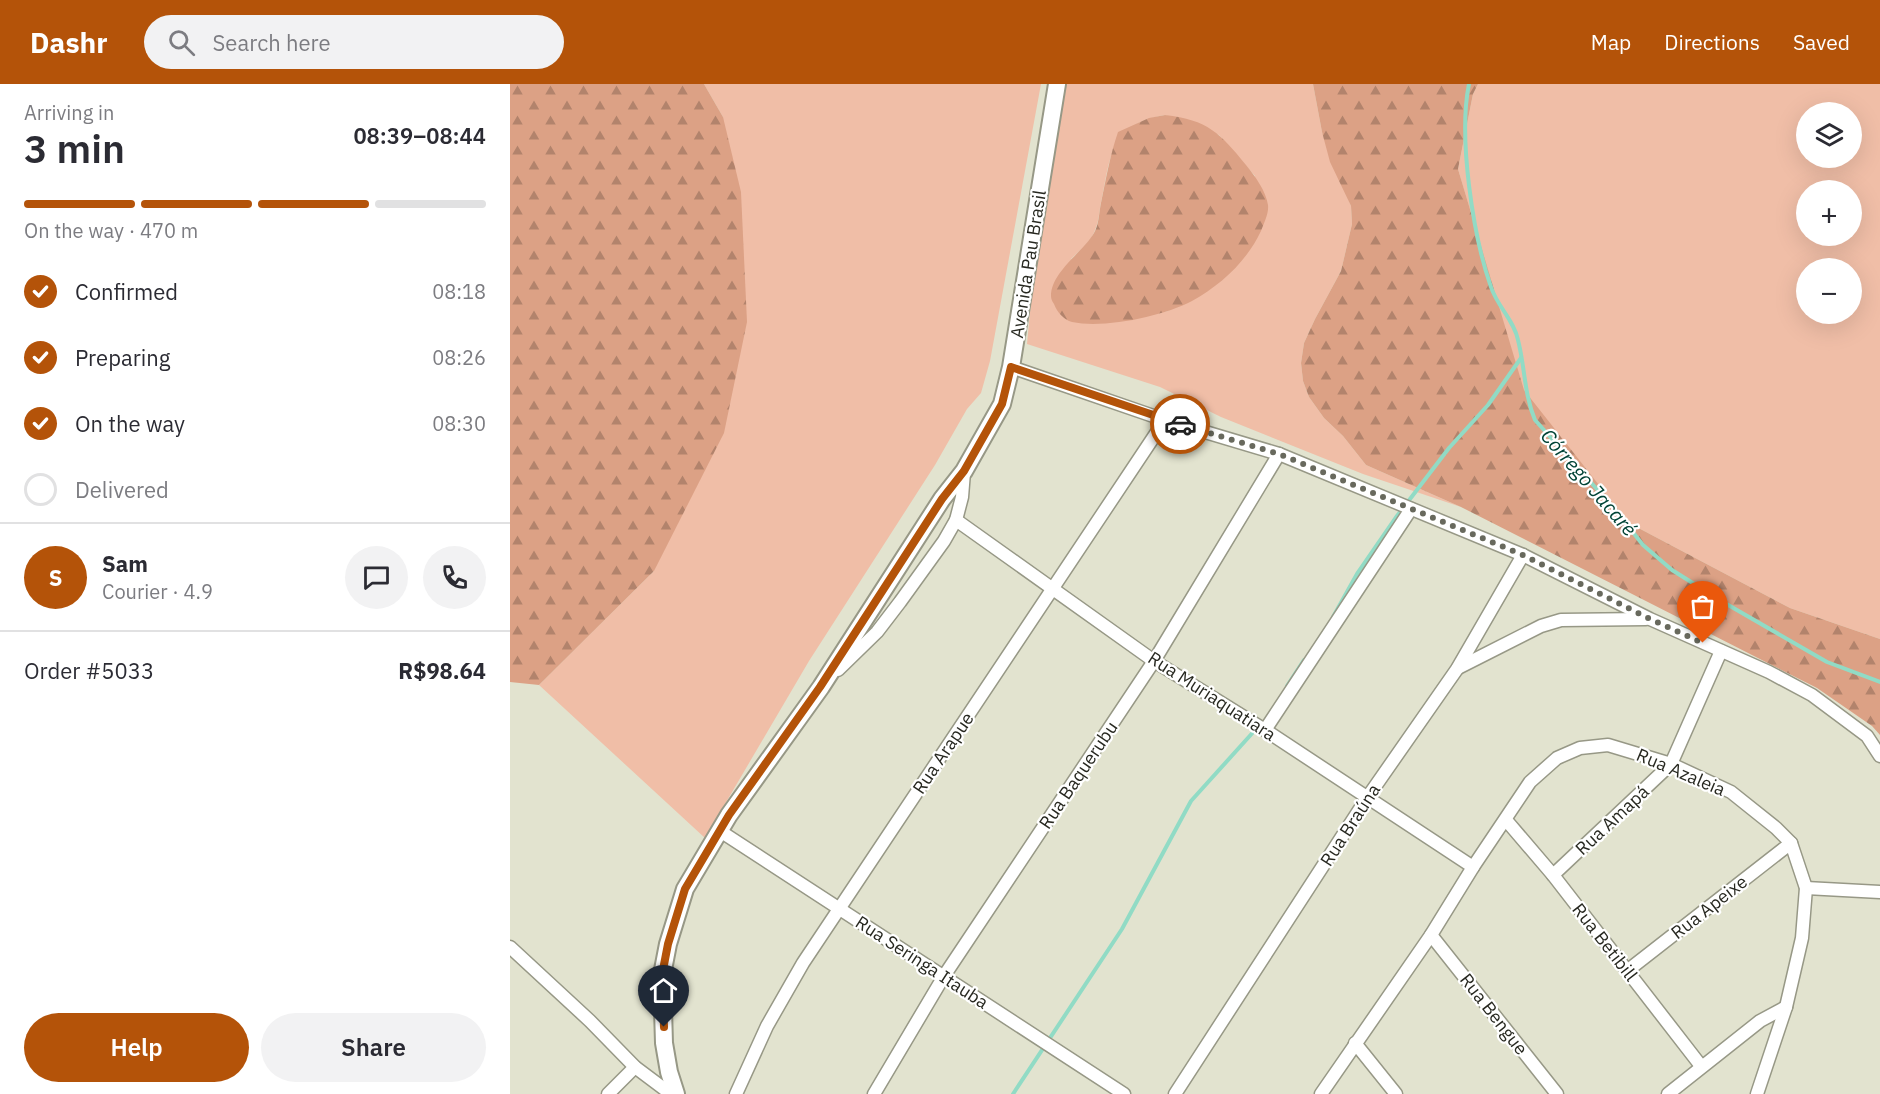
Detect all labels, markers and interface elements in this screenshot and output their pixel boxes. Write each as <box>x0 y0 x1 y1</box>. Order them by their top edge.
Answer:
search box <box>144 15 564 69</box>
text: Dashr <box>30 24 108 61</box>
icon: search <box>165 26 198 59</box>
text: Search here <box>213 28 331 57</box>
text: Map <box>1591 28 1631 56</box>
text: Directions <box>1664 28 1760 56</box>
text: Saved <box>1793 28 1850 56</box>
text: Arriving in <box>24 99 114 126</box>
map controls <box>1796 102 1862 324</box>
button: layers <box>1796 102 1862 168</box>
text: 08:39–08:44 <box>353 121 486 150</box>
text: 3 min <box>24 123 125 174</box>
button: + <box>1796 180 1862 246</box>
street label: Avenida Pau Brasil <box>1005 188 1051 340</box>
text: On the way · 470 m <box>24 217 198 244</box>
button: − <box>1796 258 1862 324</box>
icon: check <box>24 275 57 308</box>
text: Confirmed <box>75 277 178 306</box>
text: 08:18 <box>432 278 486 305</box>
icon: check <box>24 341 57 374</box>
text: Preparing <box>75 343 170 372</box>
text: 08:26 <box>432 344 486 371</box>
courier <box>1150 394 1210 454</box>
icon: check <box>24 407 57 440</box>
icon: car <box>1164 408 1197 441</box>
text: On the way <box>75 409 185 438</box>
text: 08:30 <box>432 410 486 437</box>
water label: Córrego Jacaré <box>1535 423 1643 541</box>
text: Delivered <box>75 475 169 504</box>
button: chat <box>345 546 408 609</box>
button: phone <box>423 546 486 609</box>
text: Sam <box>102 549 148 578</box>
text: S <box>49 563 62 592</box>
text: Courier · 4.9 <box>102 578 213 605</box>
pin <box>1677 581 1728 643</box>
icon: bag <box>1686 590 1719 623</box>
street label: Rua Muriaquatiara <box>1144 646 1281 746</box>
text: Order #5033 <box>24 656 154 685</box>
text: R$98.64 <box>398 656 486 685</box>
street label: Rua Arapue <box>907 708 979 798</box>
street label: Rua Baquerubu <box>1034 717 1122 833</box>
street label: Rua Azaleia <box>1633 743 1729 801</box>
street label: Rua Braúna <box>1315 779 1385 871</box>
street label: Rua Amapá <box>1570 780 1654 860</box>
street label: Rua Apeixe <box>1666 870 1752 944</box>
street label: Rua Betibill <box>1567 898 1643 986</box>
street label: Rua Seringa Itauba <box>851 910 993 1014</box>
pin <box>638 965 689 1027</box>
street label: Rua Bengue <box>1455 969 1533 1059</box>
icon: home <box>647 974 680 1007</box>
button: Help <box>24 1013 249 1082</box>
button: Share <box>261 1013 486 1082</box>

